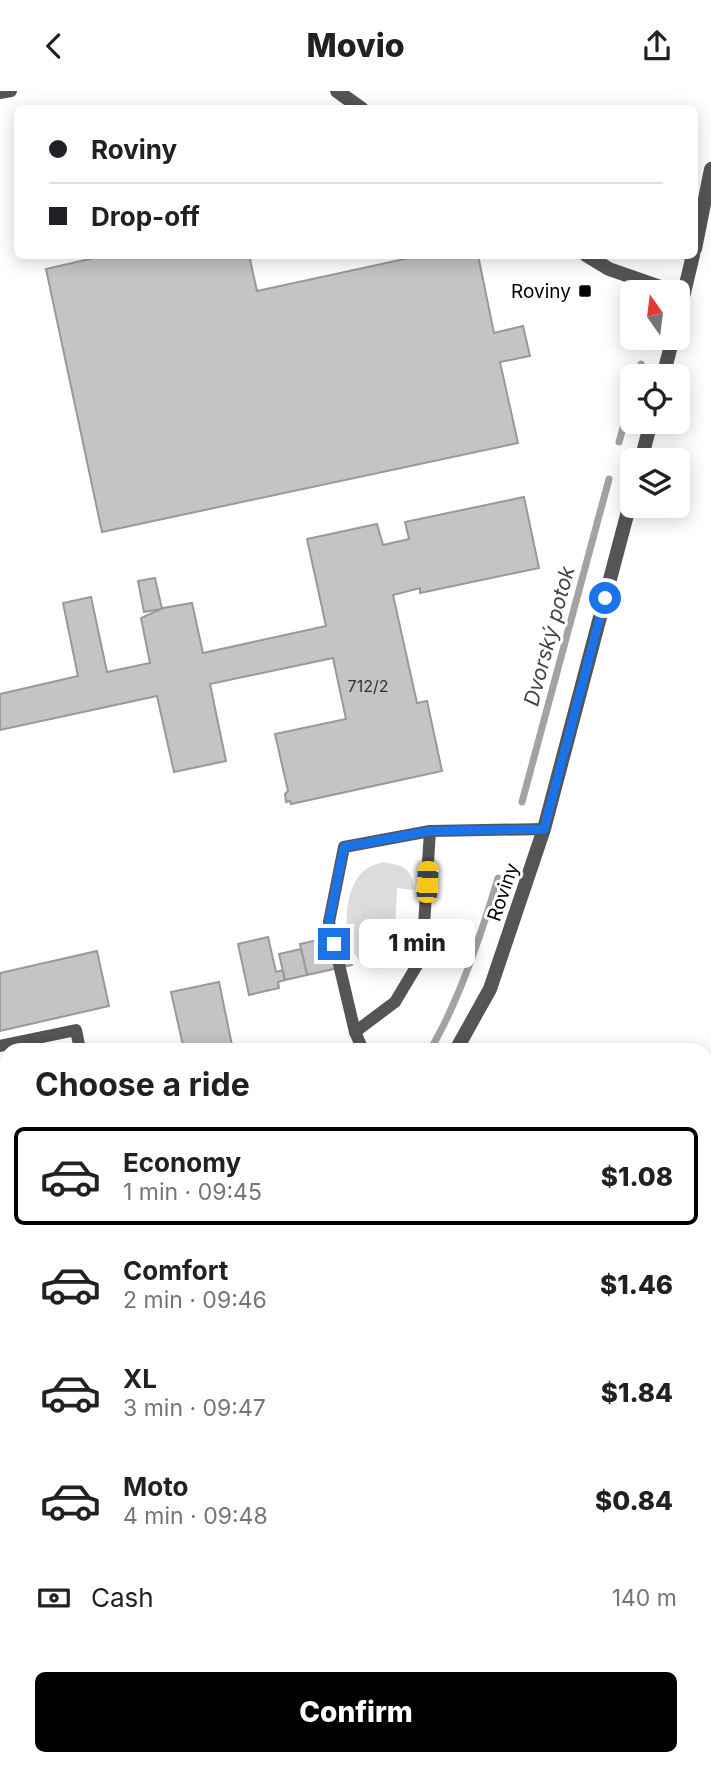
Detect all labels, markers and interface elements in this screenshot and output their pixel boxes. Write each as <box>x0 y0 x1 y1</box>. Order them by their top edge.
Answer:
text: Movio <box>306 26 405 65</box>
icon: back <box>35 27 73 65</box>
icon: share <box>638 27 676 65</box>
text: Roviny <box>91 134 177 165</box>
text: Drop-off <box>91 201 200 232</box>
place label: Roviny <box>511 280 571 303</box>
north arrow <box>620 280 690 350</box>
map controls <box>620 280 690 518</box>
marker: Roviny <box>577 283 593 299</box>
button: locate <box>620 364 690 434</box>
button: layers <box>620 448 690 518</box>
water label: Dvorský potok <box>518 563 580 709</box>
route start <box>589 582 621 614</box>
house number: 712/2 <box>348 676 388 696</box>
car <box>416 860 439 904</box>
street label: Roviny <box>482 860 524 924</box>
callout: 1 min <box>358 919 474 969</box>
route end <box>318 928 350 960</box>
text: 1 min <box>388 929 446 957</box>
text: Choose a ride <box>35 1065 250 1104</box>
icon: car <box>39 1145 102 1208</box>
text: Economy <box>123 1147 241 1178</box>
text: $1.08 <box>601 1161 673 1192</box>
text: 1 min · 09:45 <box>123 1178 262 1206</box>
icon: car <box>39 1253 102 1316</box>
text: Comfort <box>123 1255 228 1286</box>
text: $1.46 <box>600 1269 673 1300</box>
text: 2 min · 09:46 <box>123 1286 267 1314</box>
icon: car <box>39 1361 102 1424</box>
text: XL <box>123 1363 157 1394</box>
text: $1.84 <box>601 1377 673 1408</box>
text: 3 min · 09:47 <box>123 1394 266 1422</box>
icon: car <box>39 1469 102 1532</box>
text: Moto <box>123 1471 188 1502</box>
text: $0.84 <box>595 1485 673 1516</box>
text: 4 min · 09:48 <box>123 1502 268 1530</box>
icon: cash <box>35 1579 73 1617</box>
text: Cash <box>91 1582 154 1613</box>
text: 140 m <box>612 1584 677 1612</box>
button: Confirm <box>35 1672 677 1752</box>

